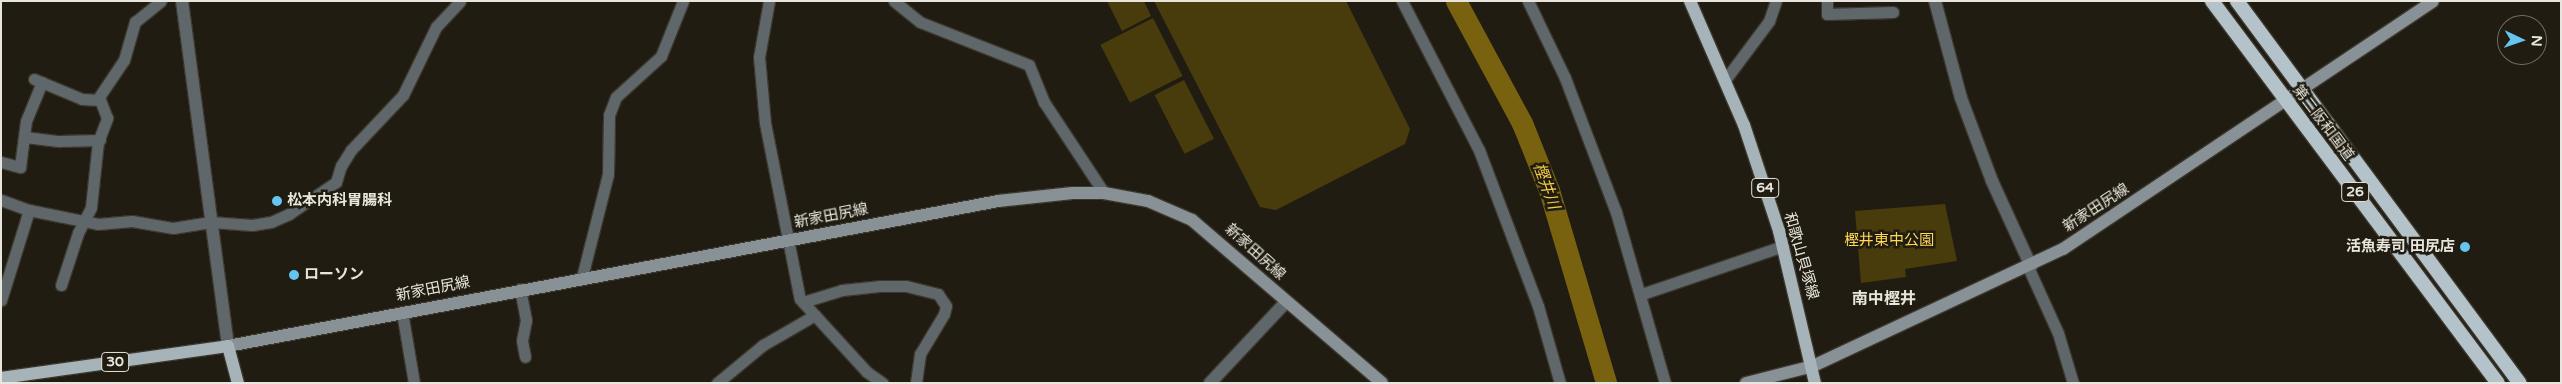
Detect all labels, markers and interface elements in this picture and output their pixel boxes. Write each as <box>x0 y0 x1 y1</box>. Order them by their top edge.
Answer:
north arrow <box>2497 15 2547 65</box>
text: N <box>2528 35 2545 47</box>
street label: 第二阪和国道 <box>2289 82 2357 164</box>
water label: 樫井川 <box>1529 160 1563 212</box>
road number: 64 <box>1750 177 1780 200</box>
street label: 新家田尻線 <box>2060 180 2132 236</box>
road number: 26 <box>2340 180 2370 203</box>
place label: 松本内科胃腸科 <box>287 192 392 210</box>
marker: 松本内科胃腸科 <box>271 195 283 207</box>
street label: 新家田尻線 <box>792 200 870 232</box>
street label: 和歌山貝塚線 <box>1780 210 1822 302</box>
street label: 新家田尻線 <box>1221 220 1289 284</box>
park label: 樫井東中公園 <box>1844 232 1934 250</box>
place label: 活魚寿司 田尻店 <box>2346 238 2455 256</box>
marker: 活魚寿司 田尻店 <box>2459 241 2471 253</box>
place label: ローソン <box>304 266 364 284</box>
marker: ローソン <box>288 269 300 281</box>
street label: 新家田尻線 <box>394 273 472 305</box>
district label: 南中樫井 <box>1852 289 1916 309</box>
road number: 30 <box>100 351 130 374</box>

